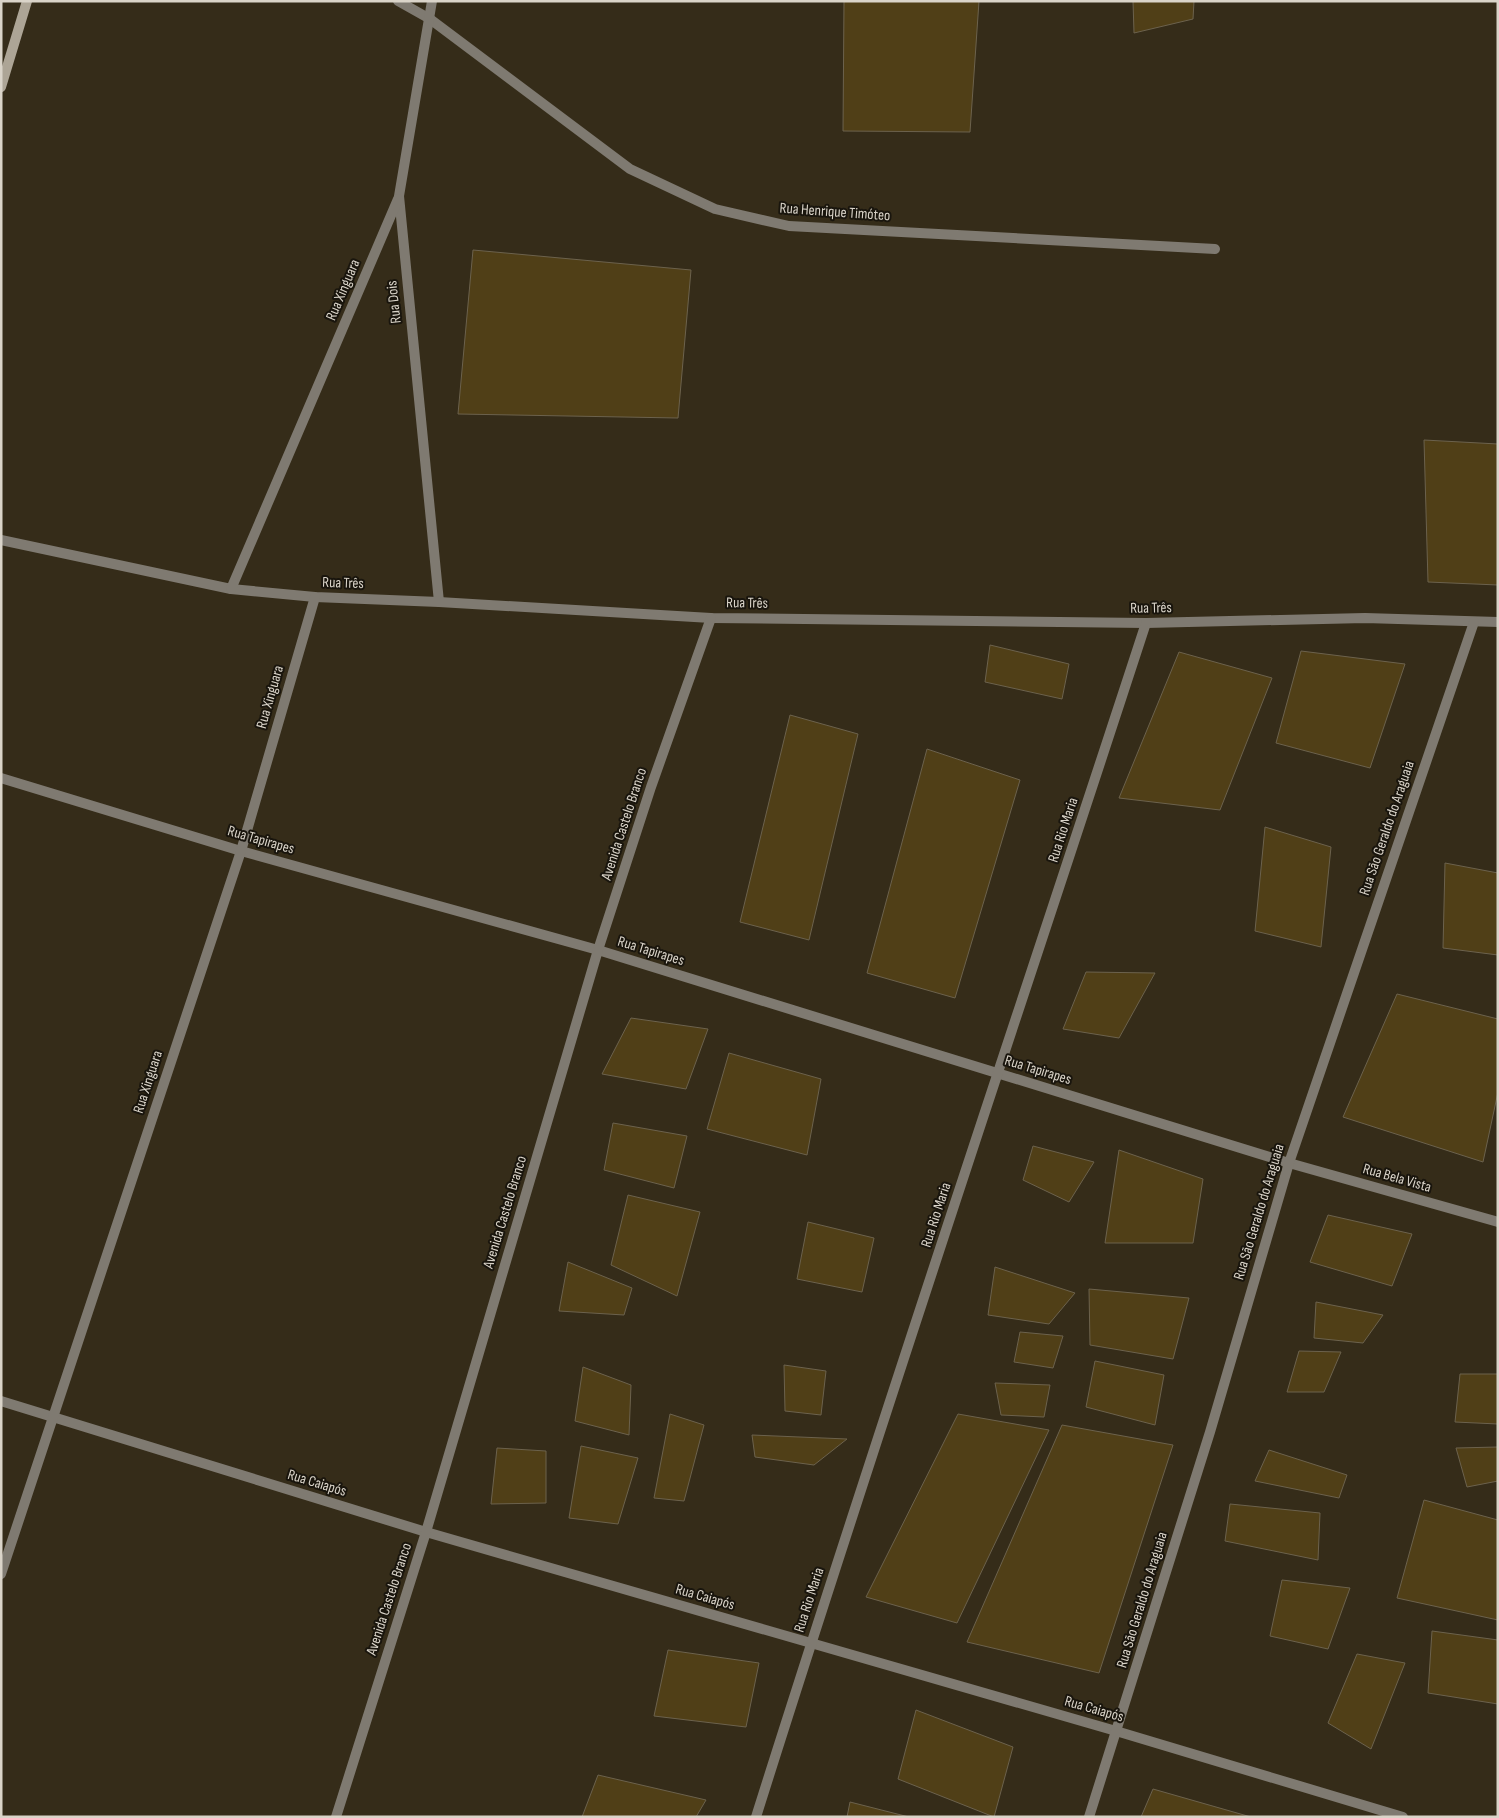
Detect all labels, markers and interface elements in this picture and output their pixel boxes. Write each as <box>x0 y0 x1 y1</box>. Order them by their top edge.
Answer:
street label: Rua Henrique Timóteo <box>779 199 891 225</box>
street label: Rua Xinguara <box>322 256 364 324</box>
street label: Rua Dois <box>382 280 406 324</box>
street label: Rua Três <box>322 573 364 593</box>
street label: Rua Três <box>726 593 768 613</box>
street label: Rua Três <box>1130 598 1172 618</box>
street label: Rua Xinguara <box>252 663 288 731</box>
street label: Rua São Geraldo do Araguaia <box>1355 758 1419 898</box>
street label: Avenida Castelo Branco <box>597 766 651 883</box>
street label: Rua Rio Maria <box>1044 795 1082 865</box>
street label: Rua Tapirapes <box>225 821 297 859</box>
street label: Rua Tapirapes <box>615 932 687 970</box>
street label: Rua Xinguara <box>129 1048 167 1116</box>
street label: Rua Tapirapes <box>1002 1051 1074 1089</box>
street label: Rua São Geraldo do Araguaia <box>1229 1141 1289 1282</box>
street label: Avenida Castelo Branco <box>479 1153 531 1272</box>
street label: Rua Bela Vista <box>1361 1159 1434 1197</box>
street label: Rua Rio Maria <box>917 1180 955 1250</box>
street label: Rua Caiapós <box>285 1465 349 1501</box>
street label: Rua São Geraldo do Araguaia <box>1112 1529 1172 1670</box>
street label: Avenida Castelo Branco <box>362 1541 416 1658</box>
street label: Rua Rio Maria <box>790 1565 828 1635</box>
street label: Rua Caiapós <box>673 1580 737 1614</box>
street label: Rua Caiapós <box>1062 1692 1126 1726</box>

